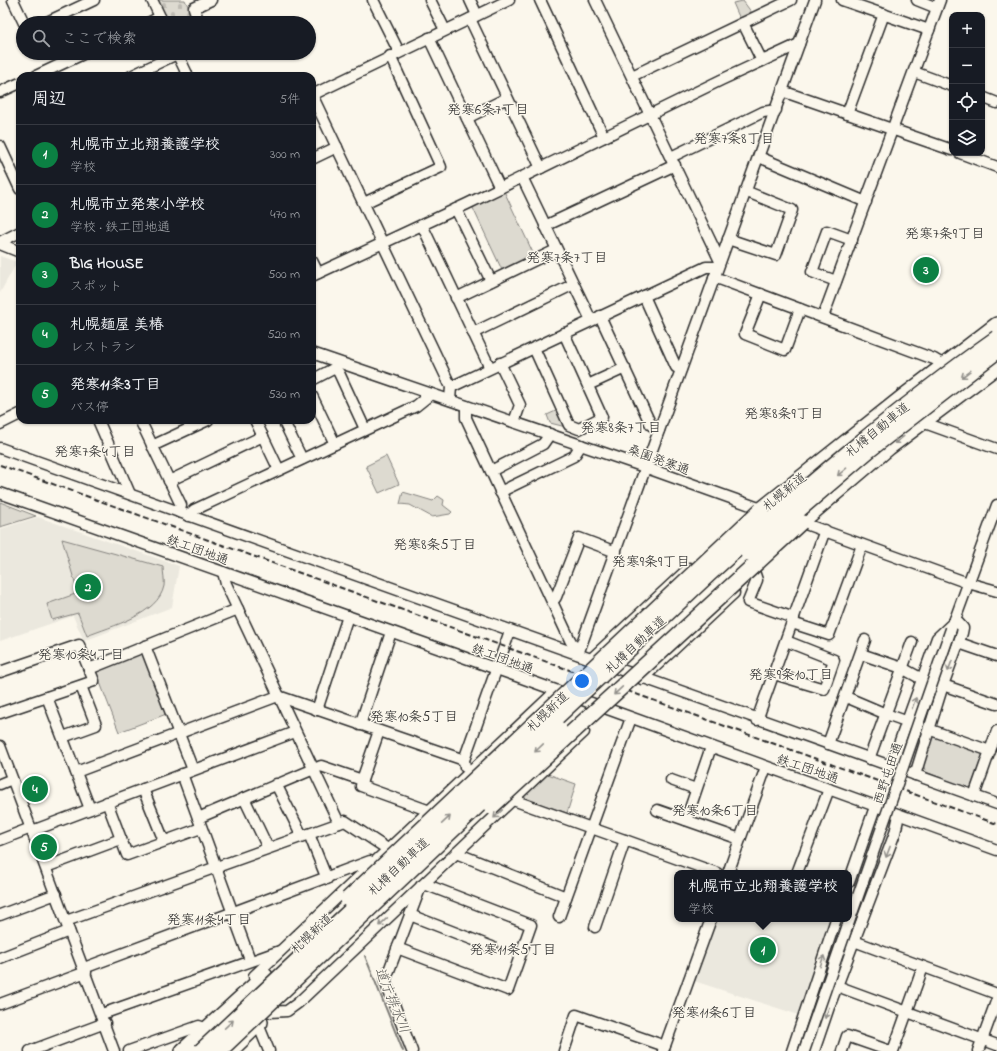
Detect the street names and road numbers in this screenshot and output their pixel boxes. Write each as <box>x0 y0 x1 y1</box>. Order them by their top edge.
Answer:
street label: 札樽自動車道 <box>842 398 914 462</box>
street label: 桑園発寒通 <box>625 440 692 480</box>
street label: 札幌新道 <box>759 468 811 516</box>
street label: 鉄工団地通 <box>164 530 231 570</box>
street label: 札樽自動車道 <box>601 612 671 679</box>
street label: 鉄工団地通 <box>469 639 536 679</box>
street label: 札幌新道 <box>523 687 574 737</box>
street label: 西野屯田通 <box>869 740 908 807</box>
street label: 鉄工団地通 <box>774 750 841 789</box>
street label: 札樽自動車道 <box>364 834 434 901</box>
street label: 札幌新道 <box>287 909 338 959</box>

